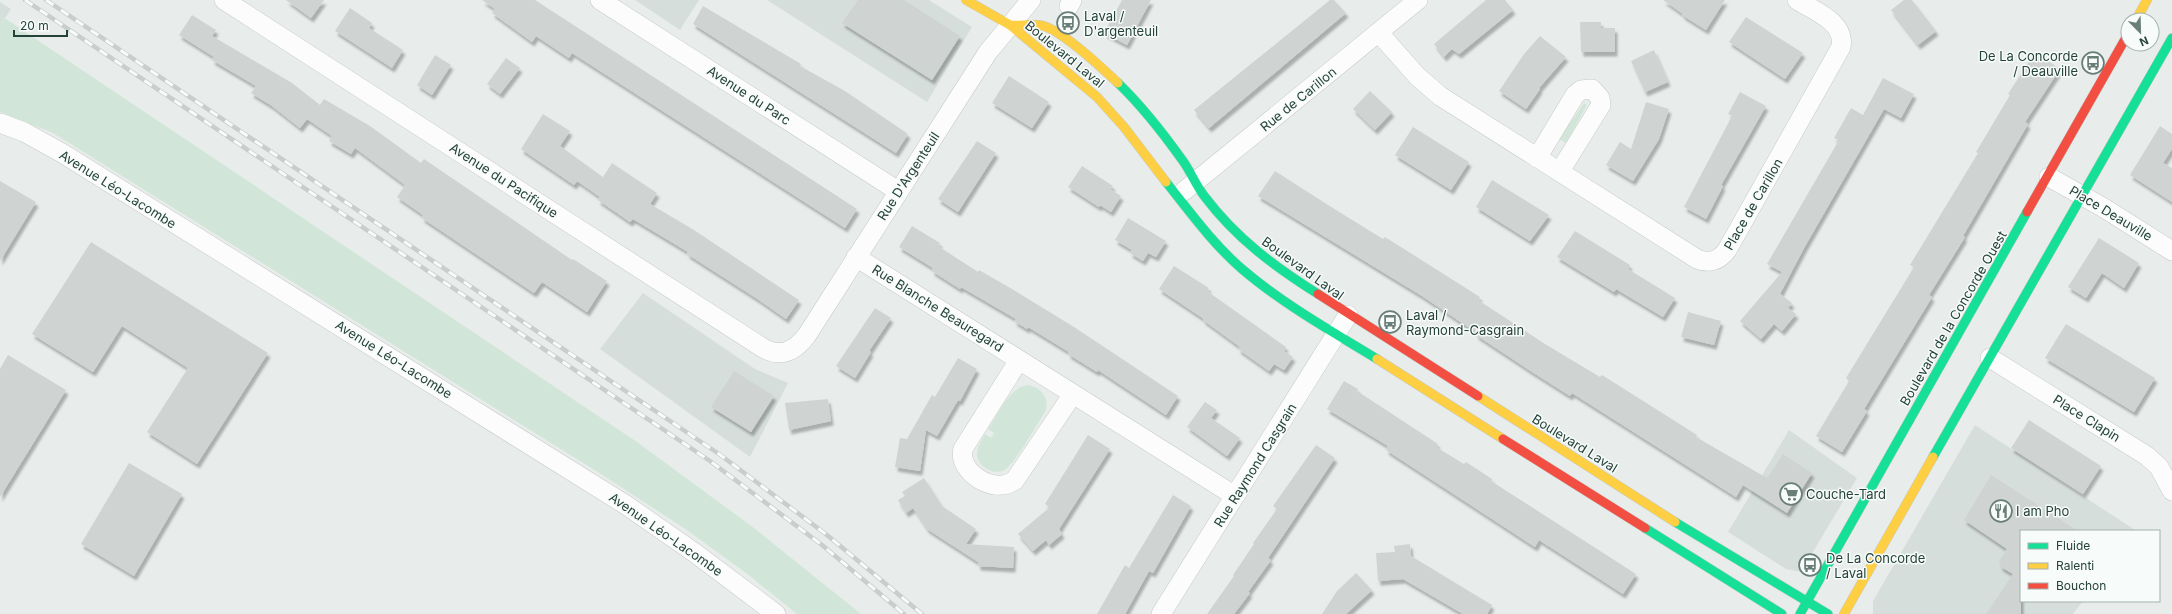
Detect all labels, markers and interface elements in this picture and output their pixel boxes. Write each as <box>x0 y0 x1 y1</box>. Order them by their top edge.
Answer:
place label: Laval / D'argenteuil <box>1084 8 1158 39</box>
bus stop icon: Laval / D'argenteuil <box>1055 10 1081 36</box>
scale bar <box>14 12 67 38</box>
north arrow <box>2120 12 2160 52</box>
street label: Boulevard Laval <box>1022 17 1108 91</box>
text: 20 m <box>20 18 49 33</box>
text: N <box>2137 33 2151 49</box>
place label: De La Concorde / Deauville <box>1979 48 2078 79</box>
bus stop icon: De La Concorde / Deauville <box>2080 50 2106 76</box>
street label: Avenue du Parc <box>704 62 794 128</box>
street label: Rue de Carillon <box>1257 63 1339 135</box>
street label: Rue D'Argenteuil <box>873 129 943 223</box>
street label: Avenue du Pacifique <box>447 139 561 221</box>
street label: Avenue Léo-Lacombe <box>57 146 179 232</box>
street label: Place de Carillon <box>1720 155 1786 253</box>
street label: Place Deauville <box>2067 182 2155 244</box>
street label: Boulevard de la Concorde Ouest <box>1896 228 2010 408</box>
street label: Boulevard Laval <box>1259 233 1347 303</box>
street label: Rue Blanche Beauregard <box>869 261 1007 355</box>
place label: Laval / Raymond-Casgrain <box>1406 307 1524 338</box>
bus stop icon: Laval / Raymond-Casgrain <box>1377 309 1403 335</box>
street label: Avenue Léo-Lacombe <box>333 316 455 402</box>
street label: Place Clapin <box>2050 391 2124 445</box>
street label: Rue Raymond Casgrain <box>1210 400 1300 530</box>
street label: Boulevard Laval <box>1529 410 1621 476</box>
supermarket icon: Couche-Tard <box>1778 481 1804 507</box>
place label: Couche-Tard <box>1806 486 1886 502</box>
street label: Avenue Léo-Lacombe <box>606 489 726 579</box>
restaurant icon: I am Pho <box>1988 498 2014 524</box>
place label: I am Pho <box>2016 503 2069 519</box>
legend <box>2020 530 2160 602</box>
text: Fluide <box>2056 538 2090 553</box>
place label: De La Concorde / Laval <box>1826 550 1925 581</box>
bus stop icon: De La Concorde / Laval <box>1797 552 1823 578</box>
text: Ralenti <box>2056 558 2094 573</box>
text: Bouchon <box>2056 578 2106 593</box>

